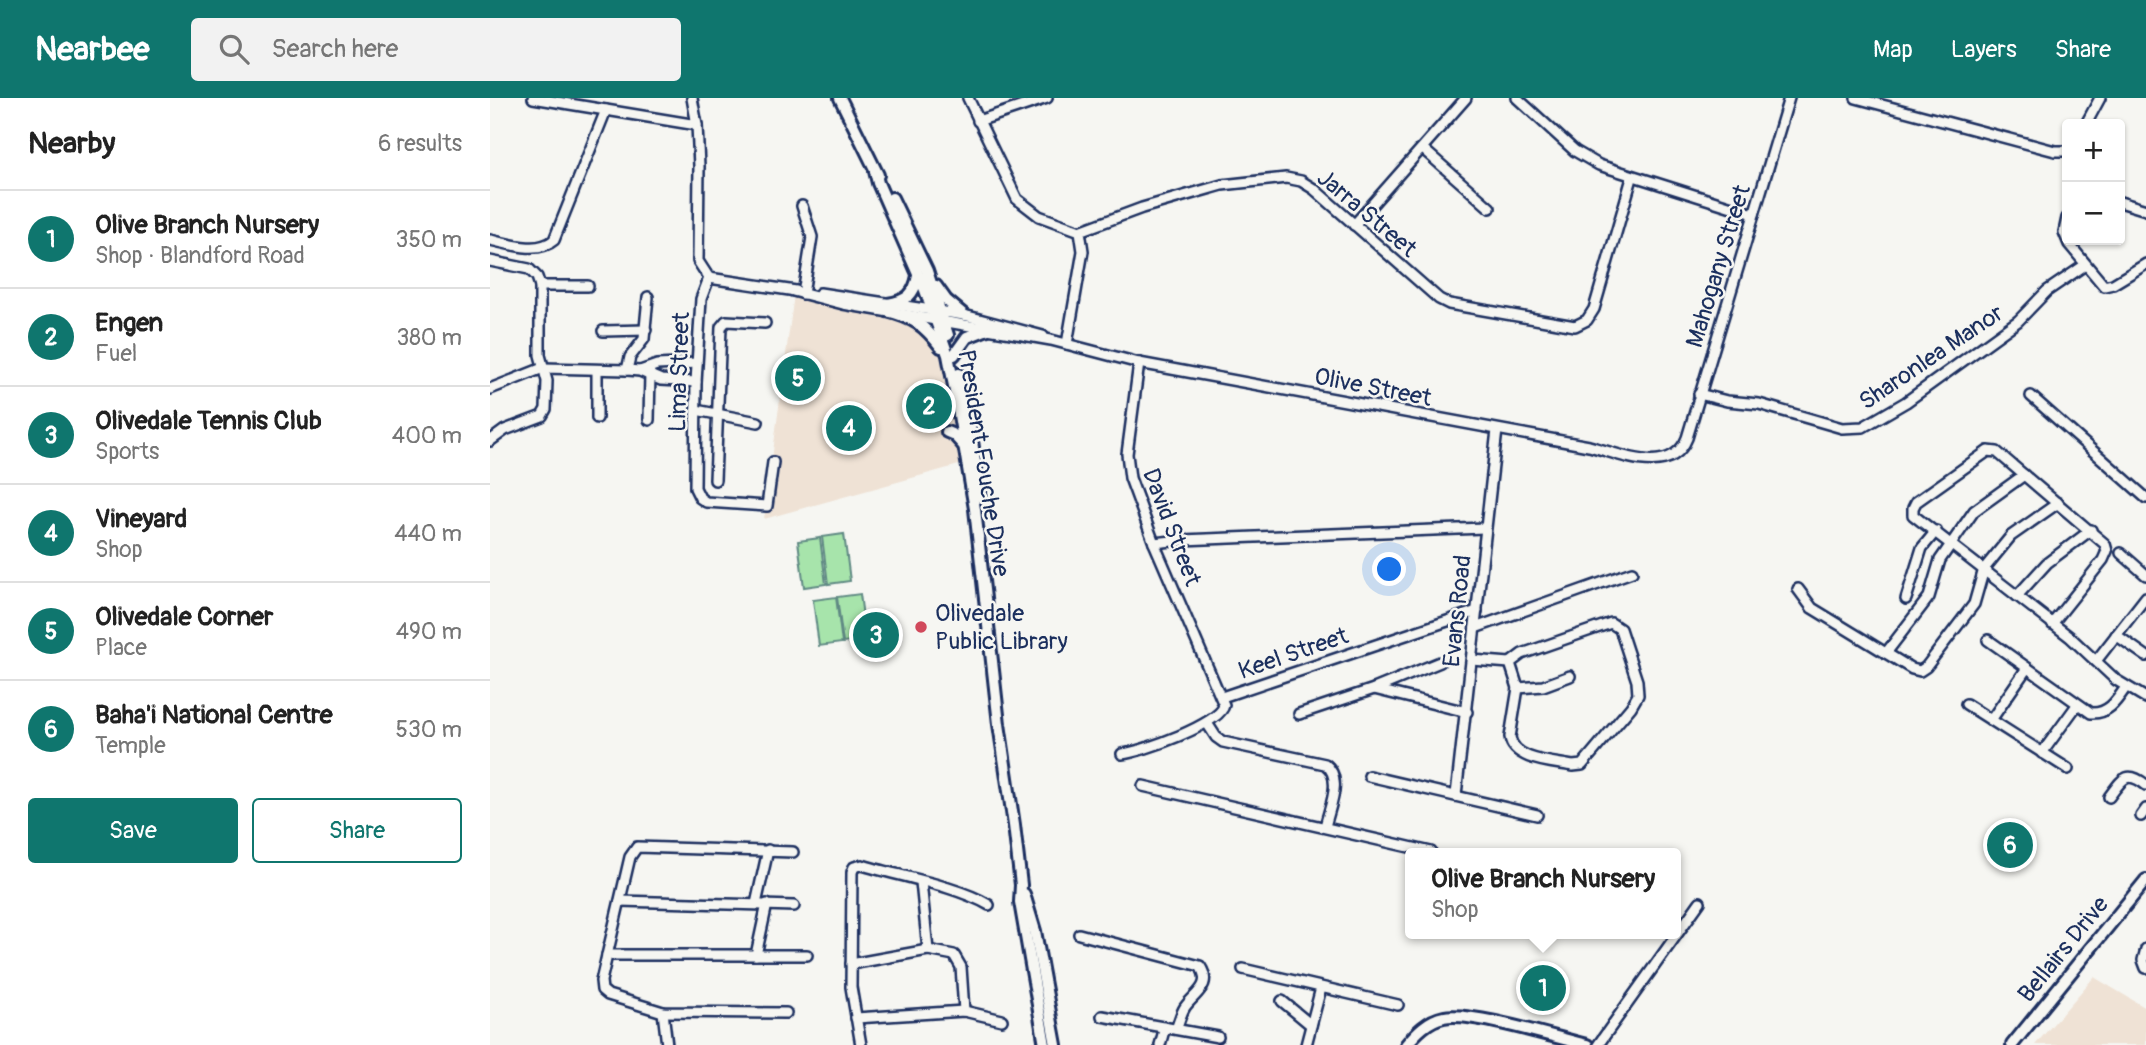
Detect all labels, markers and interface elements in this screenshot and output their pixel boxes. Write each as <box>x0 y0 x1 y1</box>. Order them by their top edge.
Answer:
search box <box>191 18 681 81</box>
text: Nearbee <box>35 29 149 70</box>
icon: search <box>215 30 253 68</box>
text: Search here <box>271 33 398 65</box>
text: Map <box>1873 35 1913 64</box>
text: Layers <box>1951 35 2017 64</box>
text: Share <box>2055 35 2111 64</box>
map controls <box>2062 119 2125 245</box>
button: + <box>2062 119 2125 182</box>
text: Nearby <box>28 125 115 162</box>
text: 6 results <box>378 129 462 158</box>
street label: Jarra Street <box>1311 163 1423 264</box>
street label: Mahogany Street <box>1680 181 1757 351</box>
button: − <box>2062 182 2125 245</box>
text: Olive Branch Nursery <box>95 209 319 241</box>
text: 1 <box>47 225 56 254</box>
text: 350 m <box>396 225 462 254</box>
text: Shop · Blandford Road <box>95 241 305 270</box>
street label: Sharonlea Manor <box>1854 298 2009 416</box>
text: Engen <box>95 307 163 339</box>
street label: Lima Street <box>663 311 696 432</box>
text: 2 <box>45 323 57 352</box>
text: 380 m <box>396 323 462 352</box>
text: Fuel <box>95 339 137 368</box>
street label: President Fouche Drive <box>951 348 1016 579</box>
pin: 5 <box>775 352 821 404</box>
street label: Olive Street <box>1312 362 1434 413</box>
pin: 2 <box>906 380 952 432</box>
pin: 4 <box>826 402 872 454</box>
text: Olivedale Tennis Club <box>95 405 322 437</box>
text: 3 <box>45 421 57 450</box>
text: 400 m <box>392 421 462 450</box>
text: Sports <box>95 437 159 466</box>
street label: David Street <box>1136 464 1207 590</box>
text: Vineyard <box>95 503 187 535</box>
text: 4 <box>44 519 58 548</box>
text: 440 m <box>394 519 462 548</box>
text: Shop <box>95 535 143 564</box>
your location <box>1372 552 1406 586</box>
street label: Evans Road <box>1437 554 1478 668</box>
place label: Olivedale Public Library <box>935 599 1068 656</box>
text: Olivedale Corner <box>95 601 273 633</box>
pin: 3 <box>853 609 899 661</box>
text: 5 <box>45 617 57 646</box>
text: 490 m <box>396 617 462 646</box>
marker: Olivedale Public Library <box>913 619 929 635</box>
street label: Keel Street <box>1234 621 1352 686</box>
text: Place <box>95 633 147 662</box>
text: Baha'i National Centre <box>95 699 333 731</box>
text: 6 <box>44 715 58 744</box>
text: 530 m <box>396 715 462 744</box>
text: Temple <box>95 731 166 760</box>
button: Save <box>28 798 238 863</box>
button: Share <box>252 798 462 863</box>
pin: 6 <box>1987 819 2033 871</box>
popup <box>1405 848 1681 939</box>
text: Olive Branch Nursery <box>1431 863 1655 895</box>
street label: Bellairs Drive <box>2012 890 2115 1008</box>
text: Shop <box>1431 895 1479 924</box>
pin: 1 <box>1520 962 1566 1014</box>

